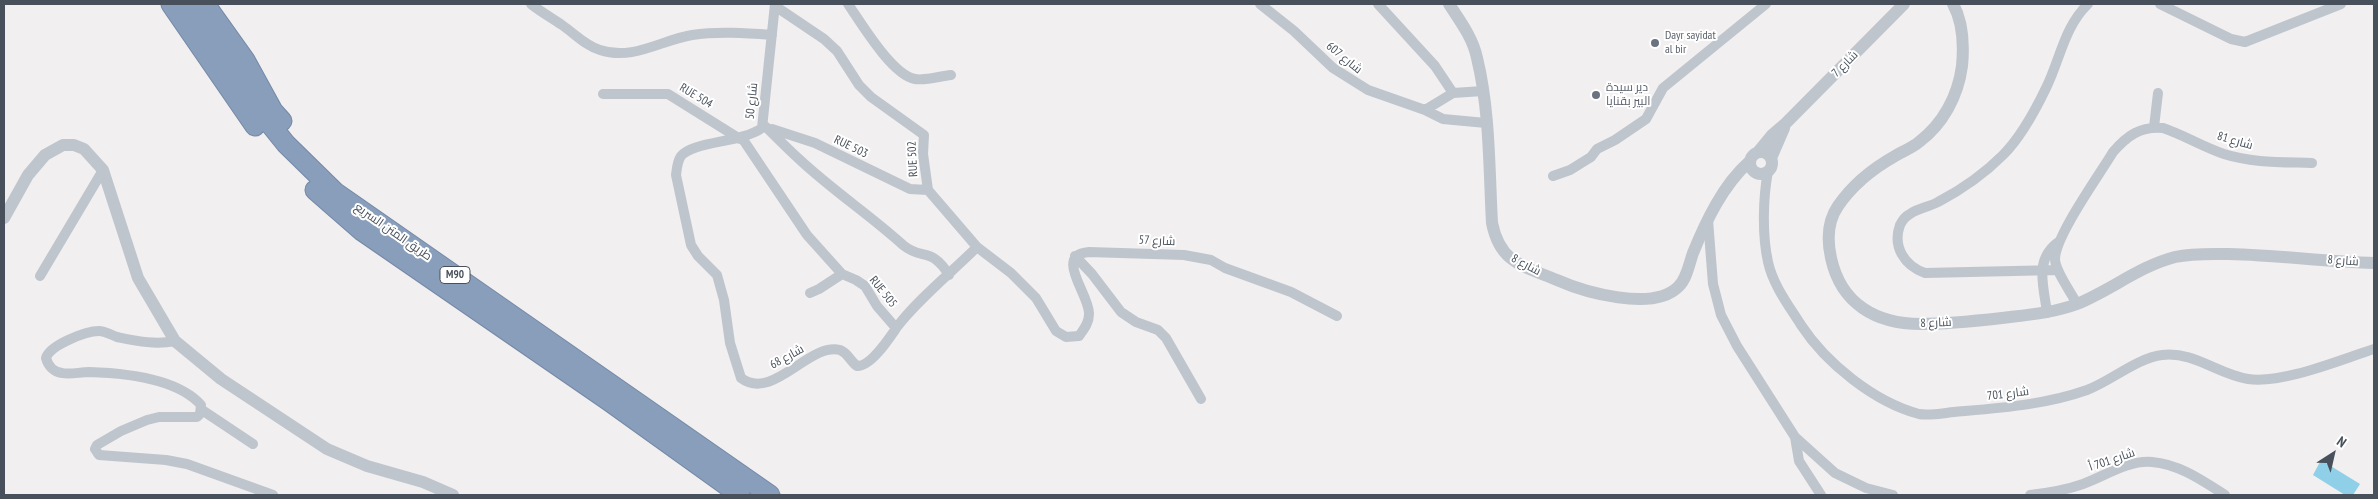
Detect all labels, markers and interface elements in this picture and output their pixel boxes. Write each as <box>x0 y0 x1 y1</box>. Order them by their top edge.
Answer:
place label: Dayr sayidat al bir <box>1665 29 1716 57</box>
marker: Dayr sayidat al bir <box>1649 37 1661 49</box>
street label: شارع 607 <box>1323 39 1365 77</box>
street label: شارع 7 <box>1829 48 1861 80</box>
street label: RUE 504 <box>677 81 715 111</box>
place label: دير سيدة البير بقنايا <box>1606 81 1650 109</box>
street label: شارع 50 <box>743 82 761 120</box>
marker: دير سيدة البير بقنايا <box>1590 89 1602 101</box>
street label: شارع 81 <box>2215 129 2255 153</box>
street label: RUE 503 <box>832 133 870 161</box>
street label: RUE 502 <box>905 141 921 177</box>
street label: طريق المتن السريع <box>352 200 434 264</box>
street label: شارع 57 <box>1138 233 1176 249</box>
street label: شارع 8 <box>1509 251 1543 279</box>
street label: شارع 8 <box>2327 253 2359 269</box>
road number: M90 <box>440 266 470 284</box>
street label: RUE 505 <box>866 274 900 310</box>
street label: شارع 8 <box>1920 315 1952 331</box>
street label: شارع 68 <box>768 342 806 372</box>
street label: شارع 701 <box>1986 384 2030 404</box>
north arrow <box>2308 429 2358 479</box>
text: N <box>2333 432 2350 451</box>
street label: شارع 701 أ <box>2087 445 2137 475</box>

